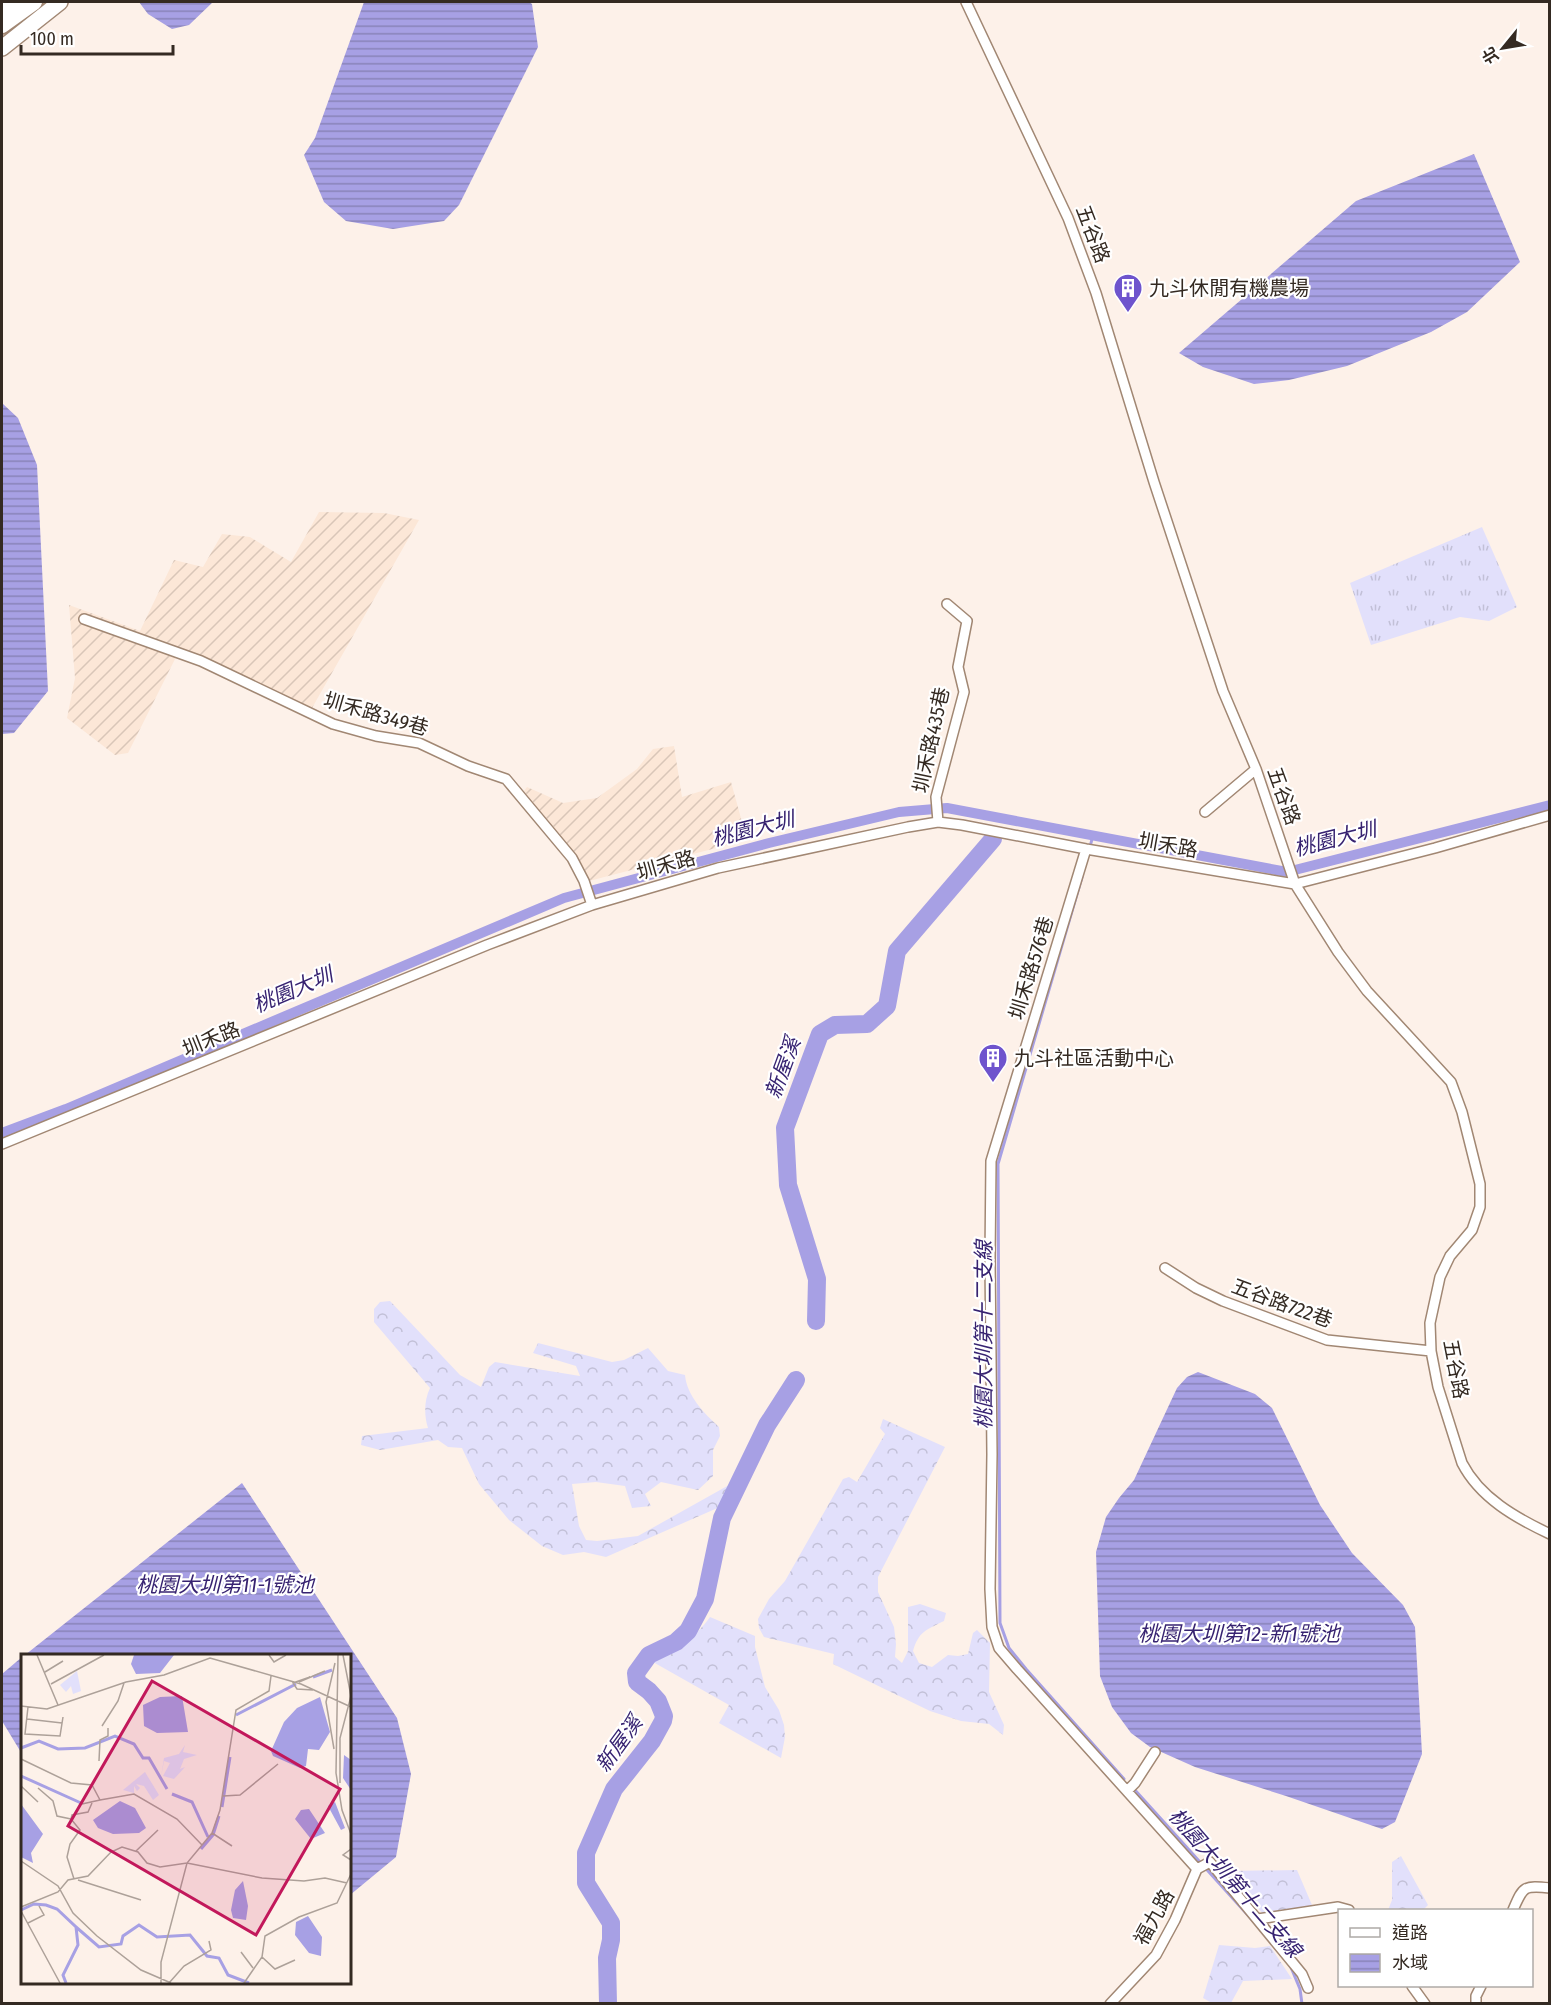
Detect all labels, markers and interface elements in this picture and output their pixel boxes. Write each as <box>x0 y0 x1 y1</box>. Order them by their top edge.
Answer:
scale bar <box>21 18 172 56</box>
north arrow <box>1473 18 1533 78</box>
text: 100 m <box>30 28 74 50</box>
text: 北 <box>1478 44 1503 67</box>
street label: 五谷路 <box>1071 202 1115 266</box>
building icon: 九斗休閒有機農場 <box>1112 272 1144 314</box>
place label: 九斗休閒有機農場 <box>1149 276 1309 300</box>
street label: 圳禾路435巷 <box>908 685 954 795</box>
street label: 圳禾路349巷 <box>321 688 431 740</box>
street label: 五谷路 <box>1262 764 1306 828</box>
water label: 桃園大圳 <box>709 805 800 852</box>
water label: 桃園大圳 <box>1291 815 1382 862</box>
street label: 圳禾路 <box>1136 828 1200 862</box>
street label: 圳禾路 <box>634 845 698 885</box>
street label: 圳禾路576巷 <box>1004 914 1058 1022</box>
water label: 桃園大圳 <box>249 960 340 1018</box>
street label: 圳禾路 <box>179 1017 243 1061</box>
water label: 新屋溪 <box>760 1031 807 1102</box>
building icon: 九斗社區活動中心 <box>977 1042 1009 1084</box>
place label: 九斗社區活動中心 <box>1014 1046 1174 1070</box>
water label: 桃園大圳第十二支線 <box>971 1239 997 1430</box>
street label: 五谷路722巷 <box>1228 1274 1336 1332</box>
street label: 五谷路 <box>1438 1337 1474 1401</box>
water label: 桃園大圳第11-1號池 <box>136 1572 316 1598</box>
water label: 桃園大圳第12-新1號池 <box>1138 1621 1342 1647</box>
inset map <box>21 1654 351 1984</box>
water label: 新屋溪 <box>590 1708 650 1777</box>
water label: 桃園大圳第十二支線 <box>1163 1803 1308 1964</box>
street label: 福九路 <box>1129 1885 1179 1949</box>
legend <box>1338 1909 1533 1987</box>
text: 道路 <box>1392 1922 1428 1944</box>
text: 水域 <box>1392 1952 1428 1974</box>

